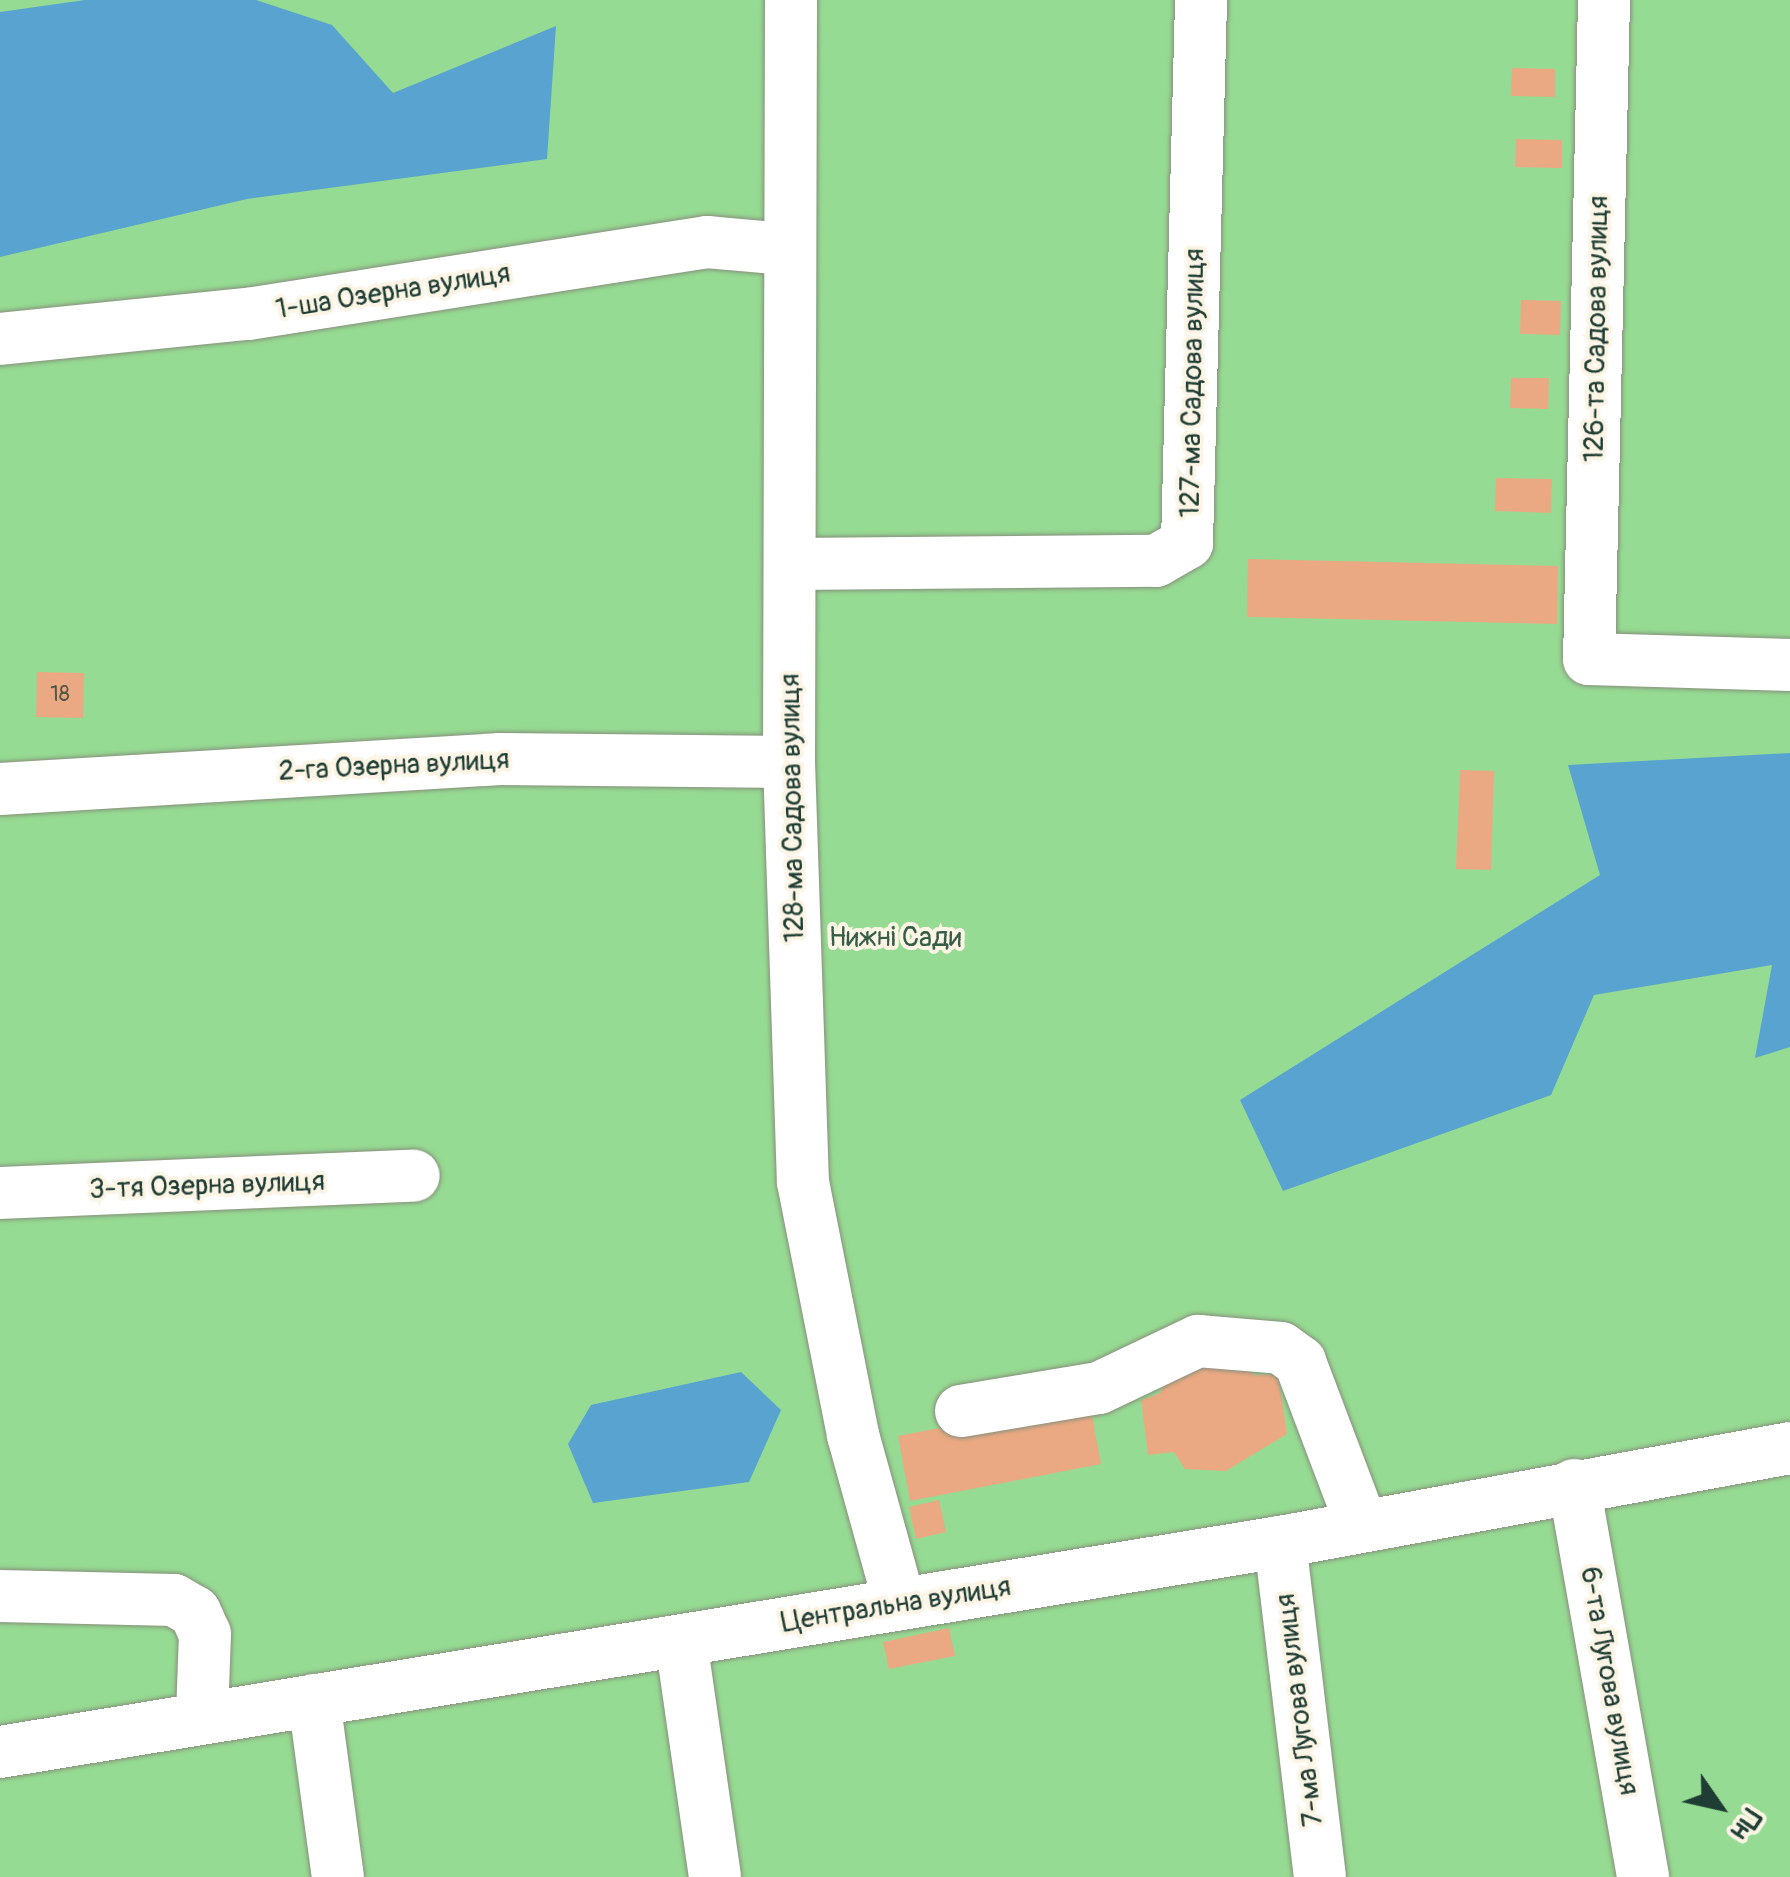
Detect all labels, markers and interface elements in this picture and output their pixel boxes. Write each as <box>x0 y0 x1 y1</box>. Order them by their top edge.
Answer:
street label: 126-та Садова вулиця <box>1578 195 1616 463</box>
street label: 127-ма Садова вулиця <box>1174 248 1212 518</box>
street label: 1-ша Озерна вулиця <box>273 257 513 327</box>
street label: 128-ма Садова вулиця <box>774 673 812 943</box>
house number: 18 <box>50 682 70 708</box>
street label: 2-га Озерна вулиця <box>278 743 510 789</box>
park label: Нижні Сади <box>829 921 961 955</box>
street label: 3-тя Озерна вулиця <box>89 1165 325 1207</box>
street label: 6-та Лугова вулиця <box>1572 1564 1646 1798</box>
street label: Центральна вулиця <box>779 1570 1013 1640</box>
street label: 7-ма Лугова вулиця <box>1269 1592 1331 1828</box>
north arrow <box>1670 1757 1770 1857</box>
text: Пн <box>1722 1802 1768 1847</box>

